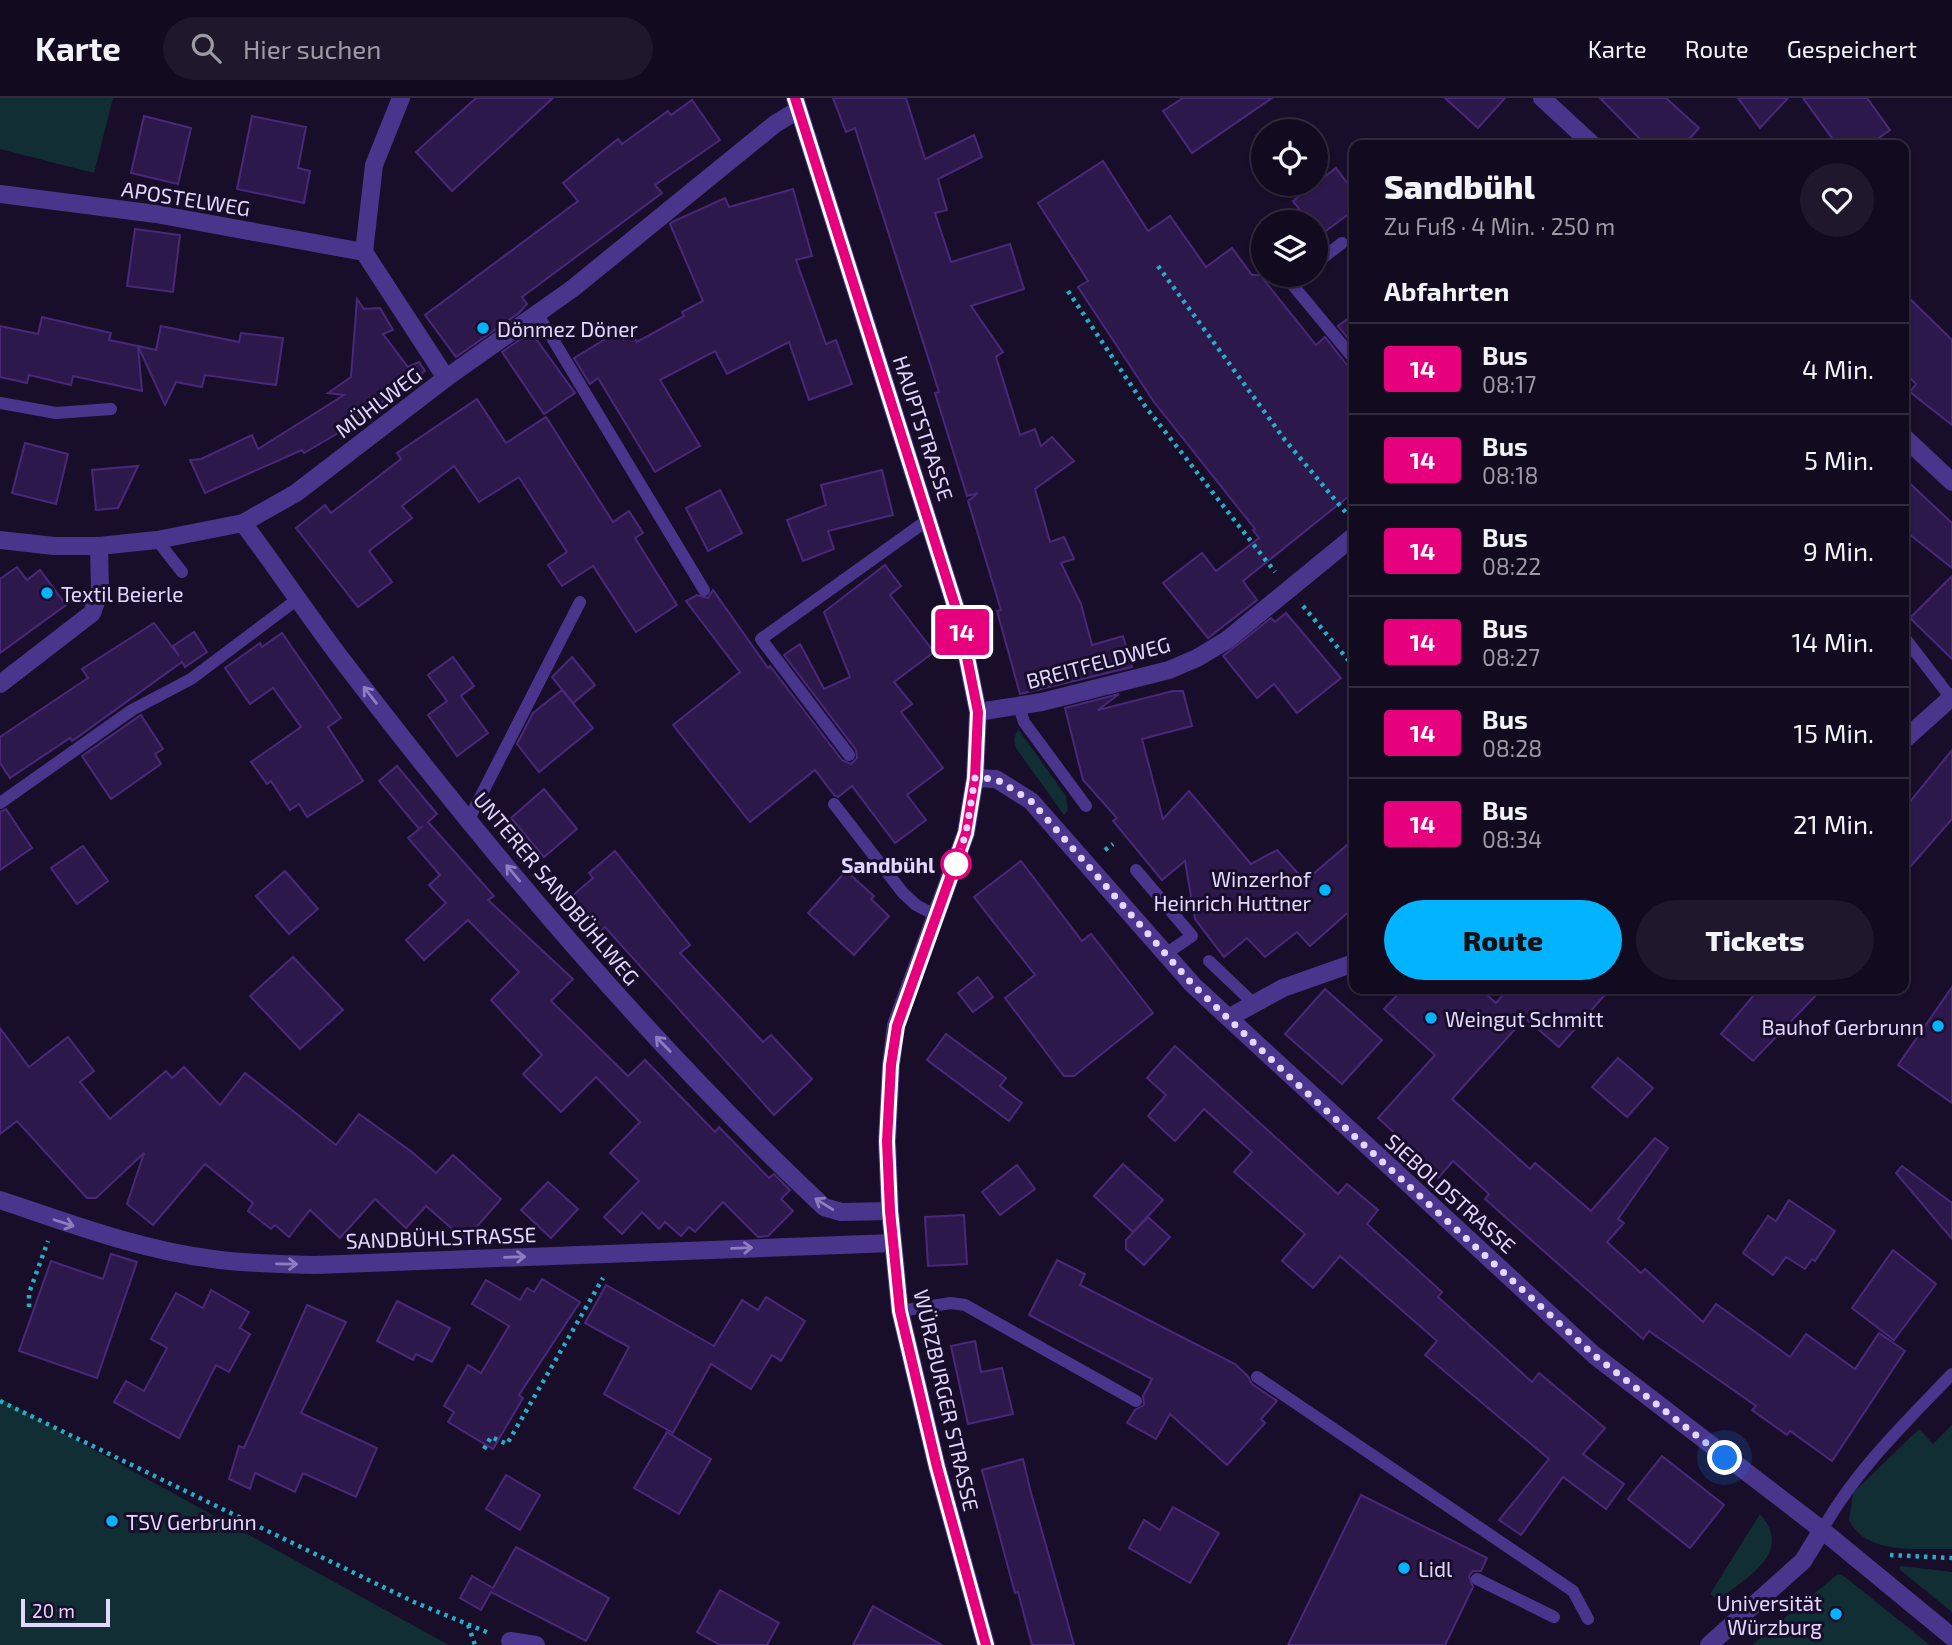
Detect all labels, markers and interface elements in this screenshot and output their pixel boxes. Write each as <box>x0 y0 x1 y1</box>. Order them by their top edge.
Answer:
search box <box>163 17 653 80</box>
text: Karte <box>35 28 121 68</box>
icon: search <box>187 29 225 67</box>
text: Hier suchen <box>243 33 381 64</box>
text: Karte <box>1588 34 1647 63</box>
text: Route <box>1685 34 1749 63</box>
text: Gespeichert <box>1787 34 1917 63</box>
map controls <box>1251 119 1328 287</box>
button: locate <box>1251 119 1328 196</box>
button: heart <box>1800 163 1874 237</box>
text: Sandbühl <box>1384 166 1535 206</box>
street label: APOSTELWEG <box>120 176 252 220</box>
button: layers <box>1251 210 1328 287</box>
text: Zu Fuß · 4 Min. · 250 m <box>1384 212 1615 240</box>
text: Abfahrten <box>1384 275 1509 306</box>
place label: Dönmez Döner <box>497 316 638 341</box>
marker: Dönmez Döner <box>475 320 491 336</box>
text: Bus <box>1482 339 1528 370</box>
street label: HAUPTSTRASSE <box>889 352 959 504</box>
text: 4 Min. <box>1802 353 1874 384</box>
text: 14 <box>1410 354 1435 383</box>
street label: MÜHLWEG <box>330 362 426 442</box>
text: 08:17 <box>1482 370 1536 398</box>
text: Bus <box>1482 430 1528 461</box>
text: 5 Min. <box>1804 444 1874 475</box>
text: 14 <box>1410 445 1435 474</box>
text: 08:18 <box>1482 461 1538 489</box>
text: Bus <box>1482 521 1528 552</box>
text: 9 Min. <box>1803 535 1874 566</box>
text: 14 <box>1410 536 1435 565</box>
text: 08:22 <box>1482 552 1541 580</box>
place label: Textil Beierle <box>61 581 184 606</box>
marker: Textil Beierle <box>39 585 55 601</box>
line badge: 14 <box>930 609 993 655</box>
text: Bus <box>1482 612 1528 643</box>
text: 14 <box>949 617 975 646</box>
text: 14 Min. <box>1792 626 1874 657</box>
text: 14 <box>1410 627 1435 656</box>
street label: BREITFELDWEG <box>1023 631 1173 693</box>
text: 08:27 <box>1482 643 1540 671</box>
one-way arrow <box>363 687 378 705</box>
text: Bus <box>1482 703 1528 734</box>
text: 15 Min. <box>1794 717 1874 748</box>
text: 14 <box>1410 718 1435 747</box>
text: 08:28 <box>1482 734 1542 762</box>
street label: UNTERER SANDBÜHLWEG <box>469 786 645 990</box>
text: Bus <box>1482 794 1528 825</box>
text: 21 Min. <box>1793 808 1874 839</box>
text: 14 <box>1410 809 1435 838</box>
text: 08:34 <box>1482 825 1542 853</box>
marker: Sandbühl <box>941 849 971 879</box>
place label: Sandbühl <box>841 852 935 877</box>
one-way arrow <box>505 864 521 882</box>
place label: Winzerhof Heinrich Huttner <box>1154 866 1312 915</box>
marker: Winzerhof Heinrich Huttner <box>1317 882 1333 898</box>
button: Route <box>1384 900 1622 980</box>
button: Tickets <box>1636 900 1874 980</box>
place label: Weingut Schmitt <box>1445 1006 1603 1031</box>
marker: Weingut Schmitt <box>1423 1010 1439 1026</box>
place label: Bauhof Gerbrunn <box>1761 1014 1924 1039</box>
marker: Bauhof Gerbrunn <box>1930 1018 1946 1034</box>
one-way arrow <box>655 1035 672 1052</box>
street label: SIEBOLDSTRASSE <box>1381 1128 1521 1258</box>
one-way arrow <box>815 1196 834 1211</box>
one-way arrow <box>53 1218 75 1230</box>
street label: SANDBÜHLSTRASSE <box>345 1221 537 1253</box>
one-way arrow <box>730 1242 753 1255</box>
one-way arrow <box>503 1250 526 1263</box>
one-way arrow <box>275 1257 298 1271</box>
street label: WÜRZBURGER STRASSE <box>909 1287 985 1513</box>
your location <box>1707 1440 1742 1475</box>
place label: TSV Gerbrunn <box>126 1509 257 1534</box>
marker: TSV Gerbrunn <box>104 1513 120 1529</box>
place label: Lidl <box>1418 1556 1453 1581</box>
marker: Lidl <box>1396 1560 1412 1576</box>
place label: Universität Würzburg <box>1716 1590 1822 1639</box>
scale bar <box>21 1596 110 1628</box>
text: 20 m <box>32 1599 75 1622</box>
marker: Universität Würzburg <box>1828 1606 1844 1622</box>

